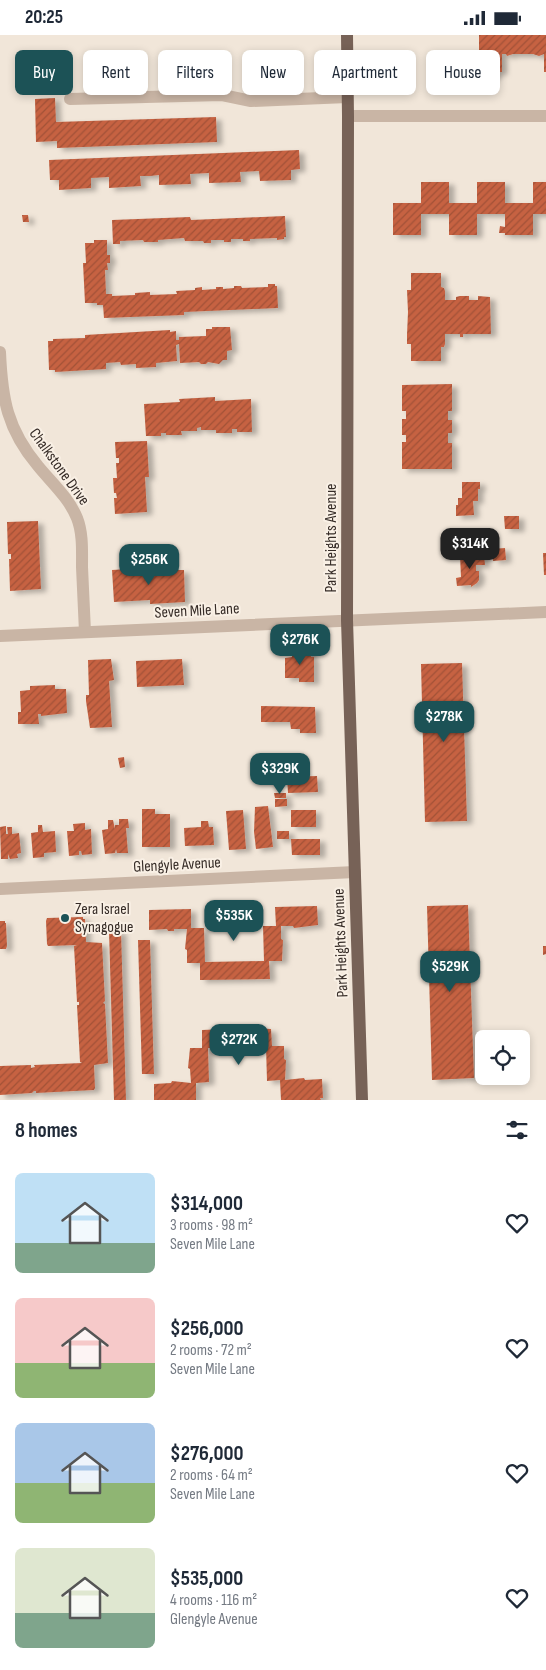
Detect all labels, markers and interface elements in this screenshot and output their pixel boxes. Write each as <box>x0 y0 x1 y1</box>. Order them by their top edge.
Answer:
text: 20:25 <box>25 6 63 29</box>
chip: Buy <box>15 50 73 95</box>
chip: Rent <box>83 50 148 95</box>
chip: Filters <box>158 50 232 95</box>
chip: New <box>242 50 304 95</box>
chip: Apartment <box>314 50 416 95</box>
chip: House <box>426 50 500 95</box>
street label: Chalkstone Drive <box>25 425 93 509</box>
street label: Park Heights Avenue <box>322 483 341 593</box>
pin: $314K <box>435 527 505 570</box>
text: $314K <box>451 534 489 553</box>
pin: $256K <box>114 543 184 586</box>
text: $256K <box>130 550 168 569</box>
street label: Seven Mile Lane <box>154 599 240 623</box>
pin: $276K <box>265 623 335 666</box>
text: $276K <box>281 630 319 649</box>
pin: $278K <box>409 701 479 743</box>
text: $278K <box>425 707 463 726</box>
pin: $329K <box>245 753 315 795</box>
text: $329K <box>261 759 299 778</box>
street label: Glengyle Avenue <box>133 853 221 877</box>
street label: Park Heights Avenue <box>330 888 352 998</box>
pin: $535K <box>199 899 269 942</box>
place label: Zera Israel Synagogue <box>75 900 133 937</box>
text: $535K <box>215 906 253 925</box>
marker: Zera Israel Synagogue <box>59 912 71 924</box>
pin: $529K <box>415 951 485 993</box>
text: $529K <box>431 957 469 976</box>
pin: $272K <box>204 1023 274 1066</box>
text: $272K <box>220 1030 258 1049</box>
map controls <box>475 1030 530 1085</box>
button: locate <box>475 1030 530 1085</box>
icon: filters <box>503 1116 531 1144</box>
text: 8 homes <box>15 1118 78 1143</box>
text: $314,000 <box>170 1191 243 1216</box>
icon: home <box>55 1193 115 1253</box>
icon: heart <box>503 1209 531 1237</box>
text: 3 rooms · 98 m² <box>170 1216 253 1235</box>
text: Seven Mile Lane <box>170 1235 255 1254</box>
text: $256,000 <box>170 1316 244 1341</box>
icon: home <box>55 1318 115 1378</box>
icon: heart <box>503 1334 531 1362</box>
text: 2 rooms · 72 m² <box>170 1341 252 1360</box>
text: Seven Mile Lane <box>170 1360 255 1379</box>
text: $276,000 <box>170 1441 243 1466</box>
icon: home <box>55 1443 115 1503</box>
icon: heart <box>503 1459 531 1487</box>
text: 2 rooms · 64 m² <box>170 1466 253 1485</box>
text: Seven Mile Lane <box>170 1485 255 1504</box>
text: $535,000 <box>170 1566 243 1591</box>
icon: home <box>55 1568 115 1628</box>
icon: heart <box>503 1584 531 1612</box>
text: 4 rooms · 116 m² <box>170 1591 257 1610</box>
text: Glengyle Avenue <box>170 1610 258 1629</box>

